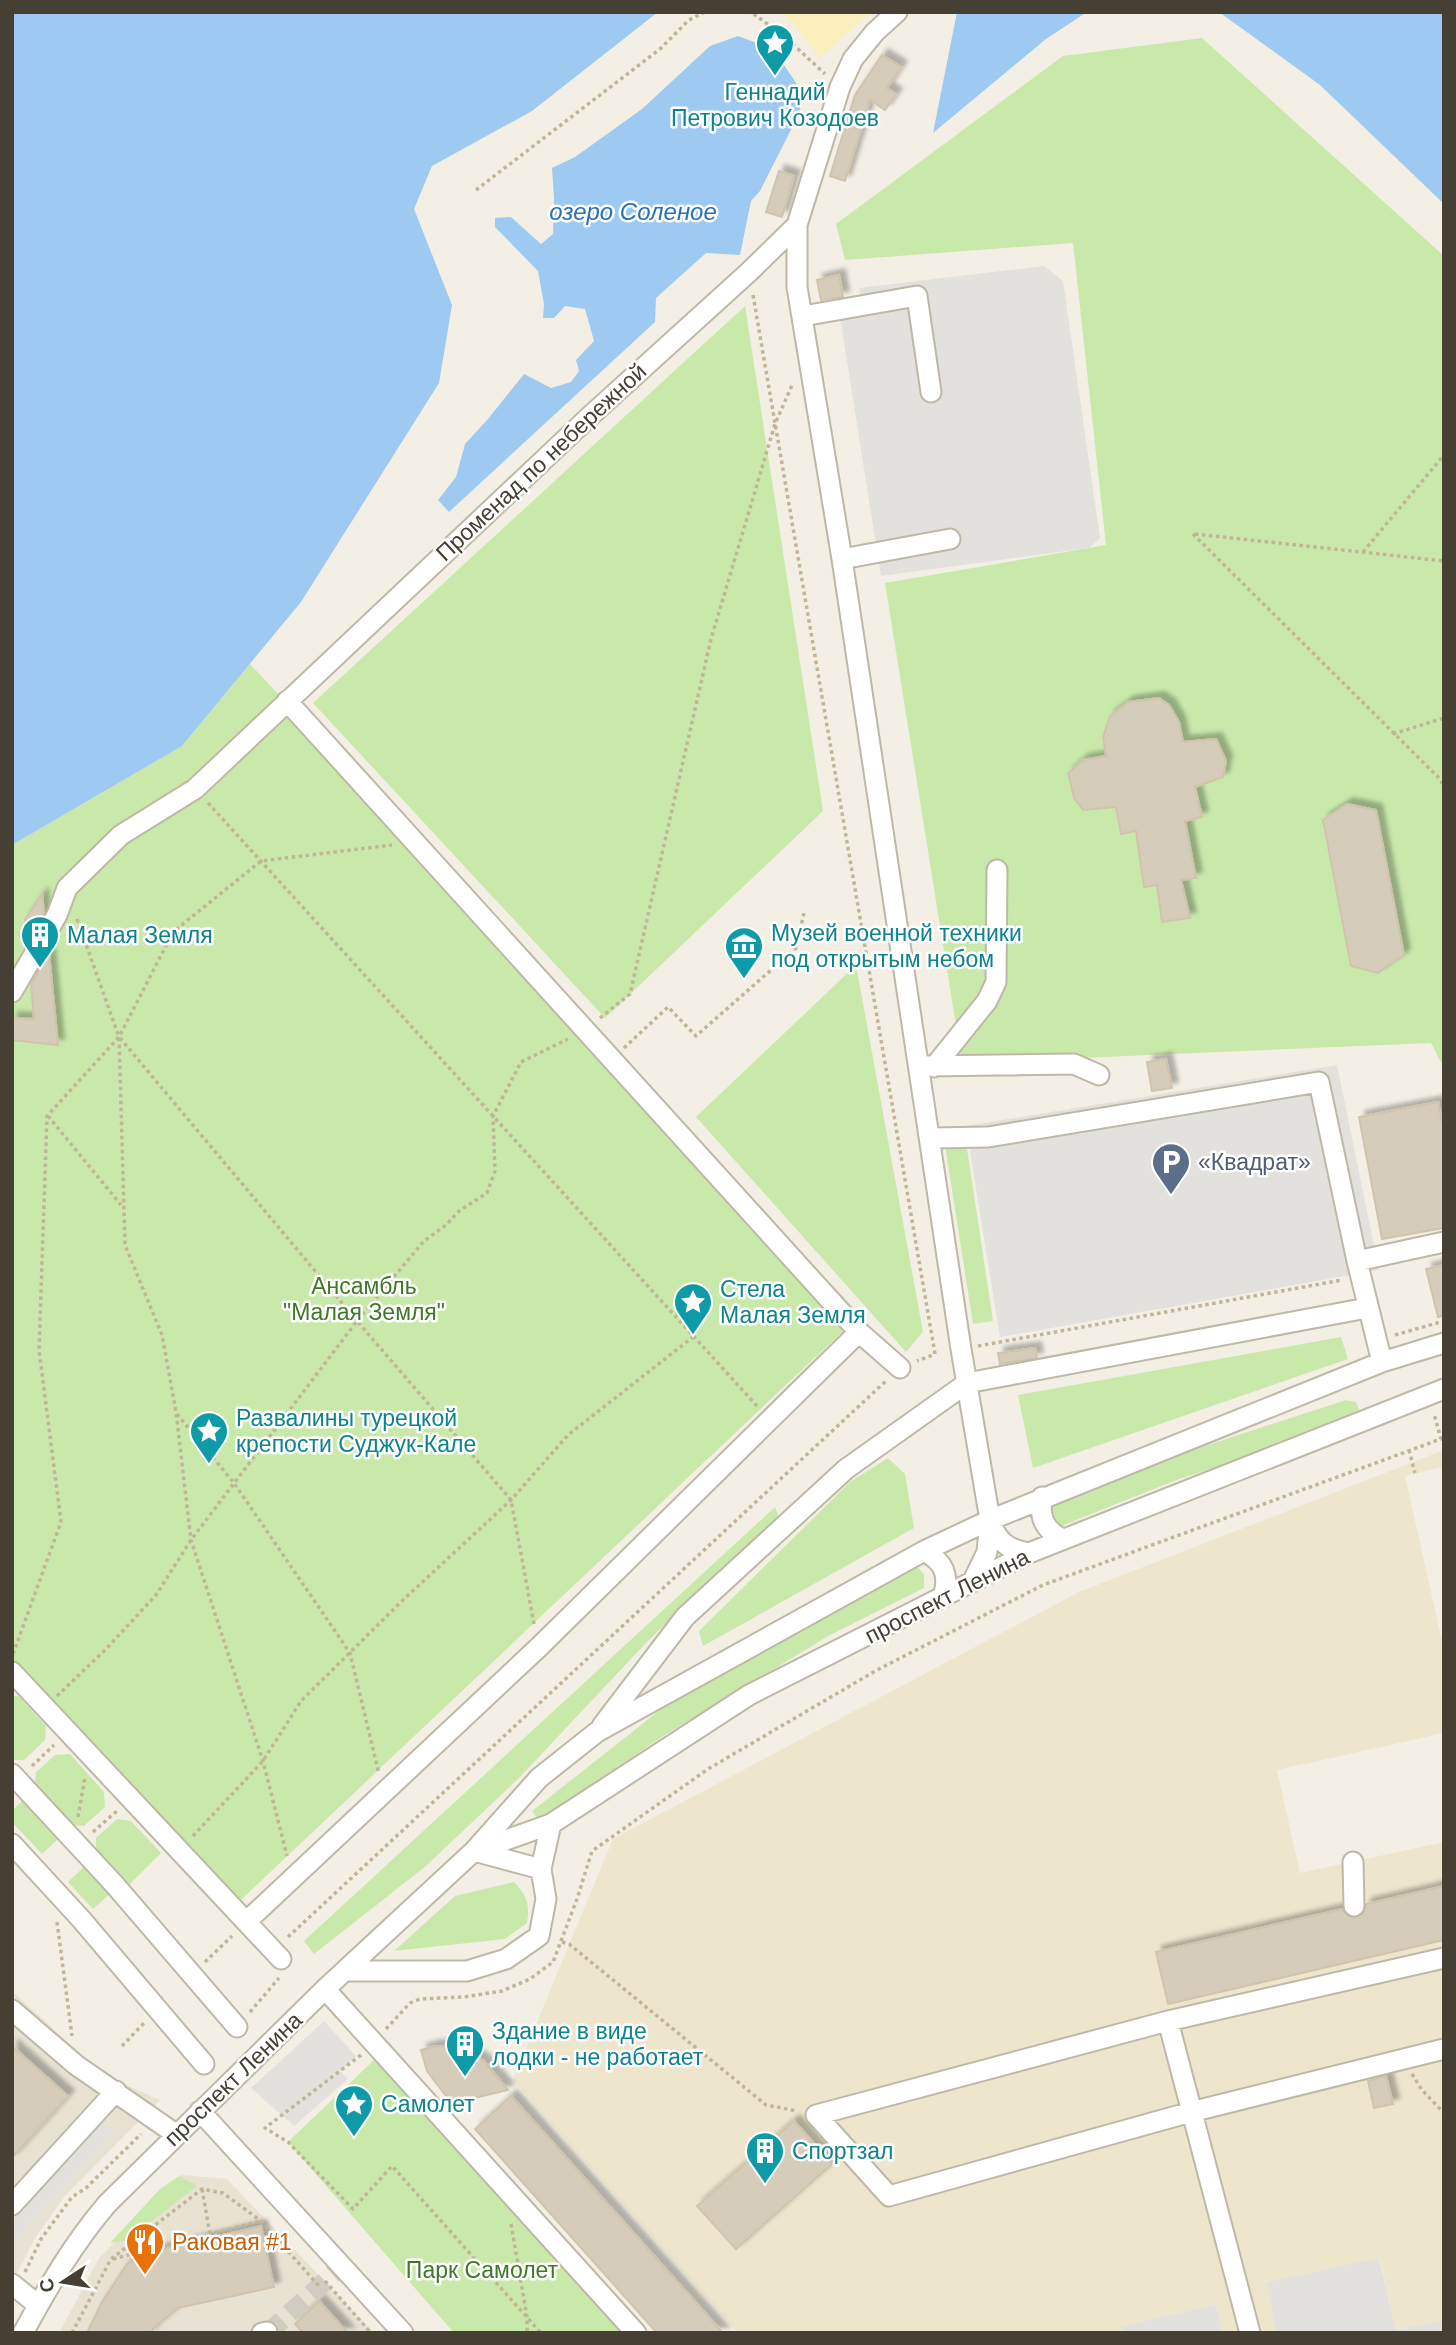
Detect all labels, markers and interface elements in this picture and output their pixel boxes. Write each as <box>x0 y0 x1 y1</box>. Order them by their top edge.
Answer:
place icon: Геннадий Петрович Козодоев <box>754 22 796 77</box>
place label: Геннадий Петрович Козодоев <box>671 79 879 131</box>
water label: озеро Соленое <box>549 198 717 225</box>
street label: Променад по небережной <box>431 358 651 566</box>
building icon: Малая Земля <box>19 914 61 969</box>
place label: Музей военной техники под открытым небом <box>771 920 1022 972</box>
place label: Малая Земля <box>67 922 213 948</box>
museum icon: Музей военной техники под открытым небом <box>723 925 765 980</box>
parking icon: «Квадрат» <box>1150 1141 1192 1196</box>
place label: «Квадрат» <box>1198 1149 1311 1175</box>
park label: Ансамбль "Малая Земля" <box>283 1273 445 1325</box>
place label: Стела Малая Земля <box>720 1276 866 1328</box>
place icon: Стела Малая Земля <box>672 1281 714 1336</box>
place label: Развалины турецкой крепости Суджук-Кале <box>236 1405 476 1457</box>
place icon: Развалины турецкой крепости Суджук-Кале <box>188 1410 230 1465</box>
street label: проспект Ленина <box>860 1543 1034 1649</box>
street label: проспект Ленина <box>159 2007 307 2151</box>
place label: Здание в виде лодки - не работает <box>492 2018 704 2070</box>
building icon: Здание в виде лодки - не работает <box>444 2023 486 2078</box>
place icon: Самолет <box>333 2083 375 2138</box>
place label: Самолет <box>381 2091 475 2117</box>
building icon: Спортзал <box>744 2130 786 2185</box>
place label: Спортзал <box>792 2138 893 2164</box>
restaurant icon: Раковая #1 <box>124 2221 166 2276</box>
place label: Раковая #1 <box>172 2229 292 2255</box>
north arrow <box>28 2247 98 2317</box>
park label: Парк Самолет <box>406 2257 559 2283</box>
text: С <box>35 2276 59 2294</box>

